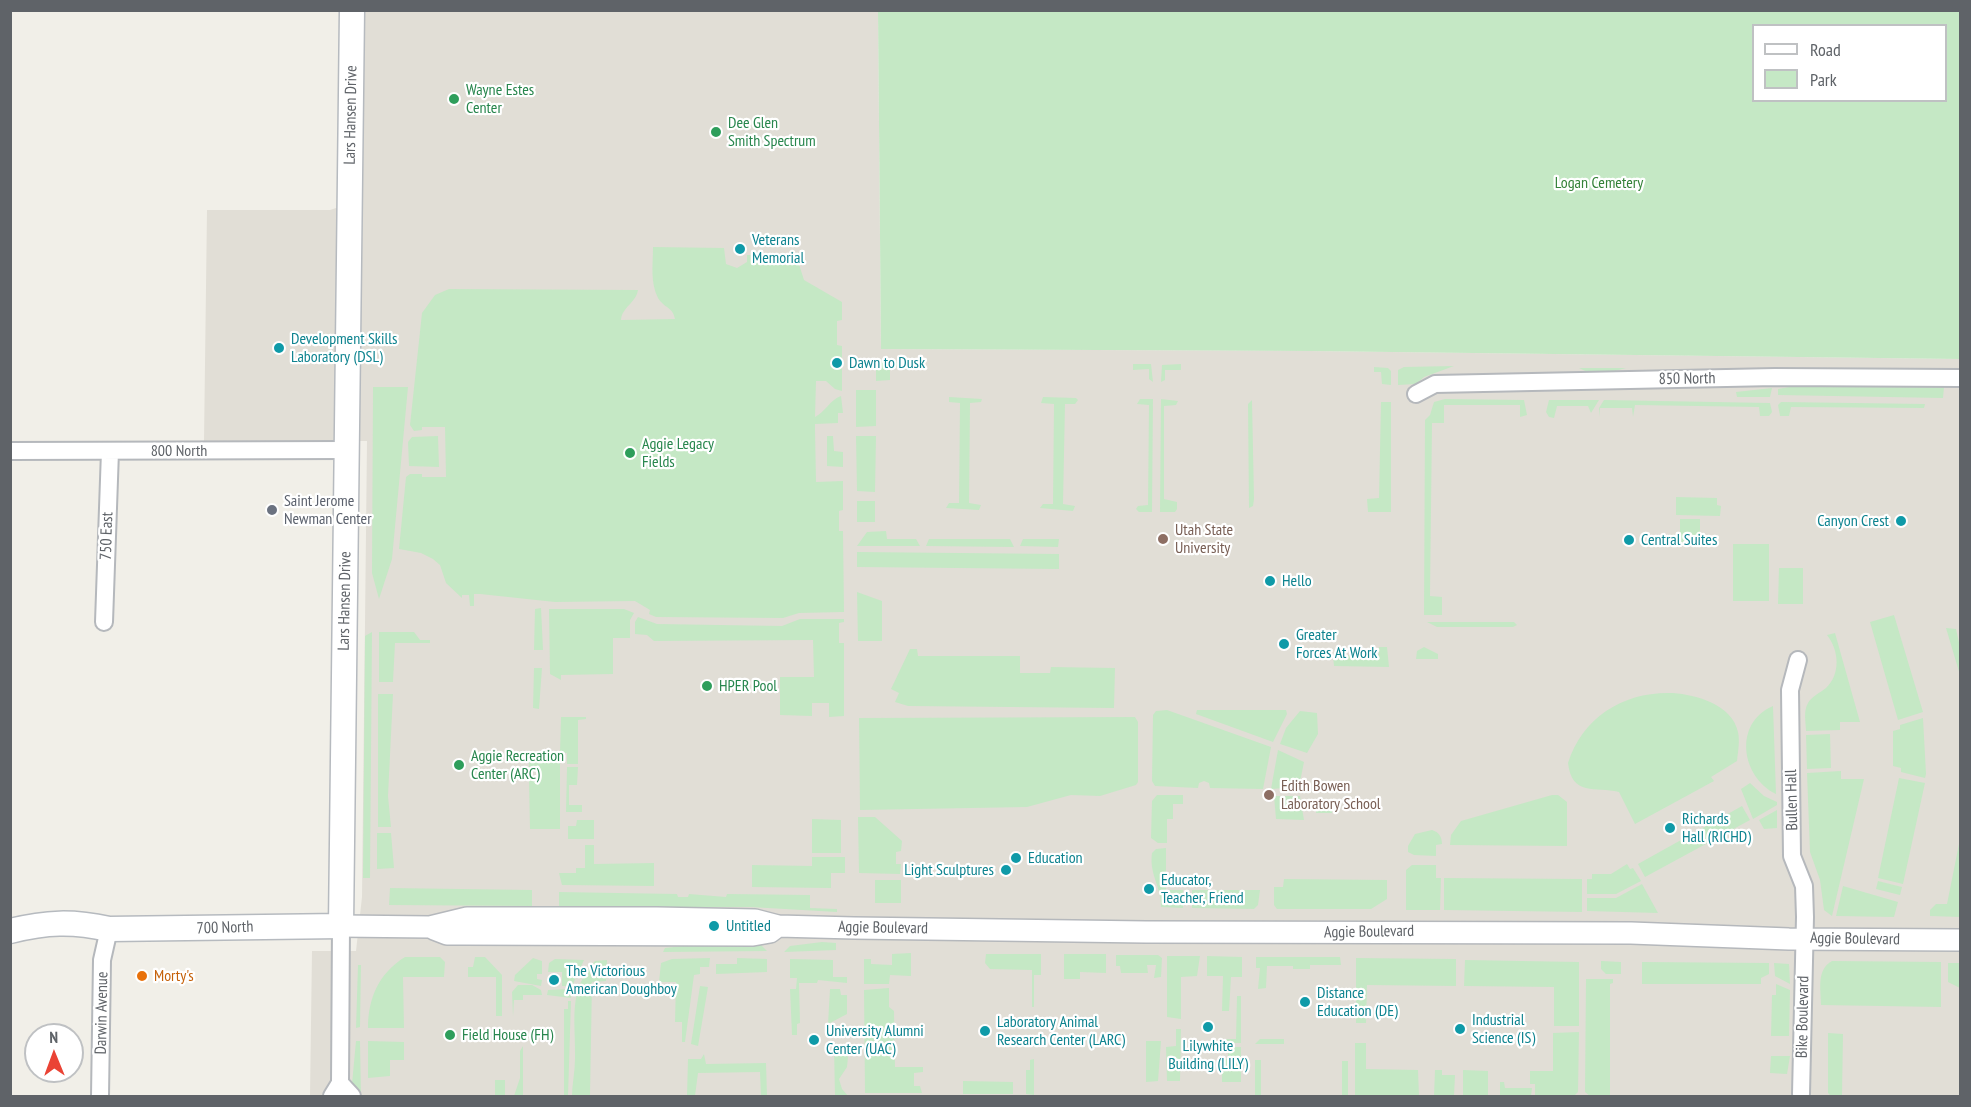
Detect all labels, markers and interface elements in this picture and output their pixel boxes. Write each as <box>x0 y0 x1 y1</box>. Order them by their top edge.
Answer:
legend <box>1752 24 1947 102</box>
text: Road <box>1810 38 1841 61</box>
street label: Lars Hansen Drive <box>341 65 361 165</box>
text: Park <box>1810 68 1837 91</box>
place label: Wayne Estes Center <box>466 80 534 118</box>
marker: Wayne Estes Center <box>447 92 461 106</box>
place label: Dee Glen Smith Spectrum <box>728 113 816 151</box>
marker: Dee Glen Smith Spectrum <box>709 125 723 139</box>
park label: Logan Cemetery <box>1555 173 1643 193</box>
place label: Veterans Memorial <box>752 230 804 268</box>
marker: Veterans Memorial <box>733 242 747 256</box>
place label: Development Skills Laboratory (DSL) <box>291 329 397 367</box>
marker: Development Skills Laboratory (DSL) <box>272 341 286 355</box>
place label: Dawn to Dusk <box>849 353 925 373</box>
marker: Dawn to Dusk <box>830 356 844 370</box>
street label: 850 North <box>1658 369 1716 389</box>
place label: Aggie Legacy Fields <box>642 434 714 472</box>
street label: 800 North <box>151 441 207 461</box>
marker: Aggie Legacy Fields <box>623 446 637 460</box>
place label: Saint Jerome Newman Center <box>284 491 372 529</box>
marker: Saint Jerome Newman Center <box>265 503 279 517</box>
place label: Canyon Crest <box>1817 511 1889 531</box>
street label: 750 East <box>97 512 117 560</box>
marker: Canyon Crest <box>1894 514 1908 528</box>
place label: Utah State University <box>1175 520 1233 558</box>
place label: Central Suites <box>1641 530 1717 550</box>
marker: Utah State University <box>1156 532 1170 546</box>
marker: Central Suites <box>1622 533 1636 547</box>
street label: Lars Hansen Drive <box>335 551 355 651</box>
place label: Hello <box>1282 571 1312 591</box>
marker: Hello <box>1263 574 1277 588</box>
place label: Greater Forces At Work <box>1296 625 1378 663</box>
marker: Greater Forces At Work <box>1277 637 1291 651</box>
place label: HPER Pool <box>719 676 777 696</box>
marker: HPER Pool <box>700 679 714 693</box>
place label: Aggie Recreation Center (ARC) <box>471 746 564 784</box>
marker: Aggie Recreation Center (ARC) <box>452 758 466 772</box>
street label: Bullen Hall <box>1782 769 1802 831</box>
place label: Edith Bowen Laboratory School <box>1281 776 1381 814</box>
marker: Edith Bowen Laboratory School <box>1262 788 1276 802</box>
place label: Richards Hall (RICHD) <box>1682 809 1751 847</box>
marker: Richards Hall (RICHD) <box>1663 821 1677 835</box>
place label: Education <box>1028 848 1083 868</box>
marker: Education <box>1009 851 1023 865</box>
place label: Light Sculptures <box>904 860 994 880</box>
marker: Light Sculptures <box>999 863 1013 877</box>
place label: Educator, Teacher, Friend <box>1161 870 1244 908</box>
marker: Educator, Teacher, Friend <box>1142 882 1156 896</box>
place label: Untitled <box>726 916 771 936</box>
street label: 700 North <box>196 917 254 939</box>
street label: Aggie Boulevard <box>838 918 928 938</box>
marker: Untitled <box>707 919 721 933</box>
street label: Aggie Boulevard <box>1324 922 1414 942</box>
street label: Aggie Boulevard <box>1810 929 1900 949</box>
place label: The Victorious American Doughboy <box>566 961 677 999</box>
place label: Morty's <box>154 966 194 986</box>
marker: Morty's <box>135 969 149 983</box>
street label: Darwin Avenue <box>92 971 112 1055</box>
marker: The Victorious American Doughboy <box>547 973 561 987</box>
street label: Bike Boulevard <box>1793 976 1813 1058</box>
place label: Distance Education (DE) <box>1317 983 1398 1021</box>
marker: Distance Education (DE) <box>1298 995 1312 1009</box>
place label: Industrial Science (IS) <box>1472 1010 1535 1048</box>
place label: Laboratory Animal Research Center (LARC) <box>997 1012 1125 1050</box>
marker: Lilywhite Building (LILY) <box>1201 1020 1215 1034</box>
place label: University Alumni Center (UAC) <box>826 1021 924 1059</box>
marker: Industrial Science (IS) <box>1453 1022 1467 1036</box>
north arrow <box>24 1023 84 1083</box>
marker: Laboratory Animal Research Center (LARC) <box>978 1024 992 1038</box>
place label: Field House (FH) <box>462 1025 553 1045</box>
text: N <box>49 1027 58 1047</box>
marker: Field House (FH) <box>443 1028 457 1042</box>
marker: University Alumni Center (UAC) <box>807 1033 821 1047</box>
place label: Lilywhite Building (LILY) <box>1168 1036 1248 1074</box>

